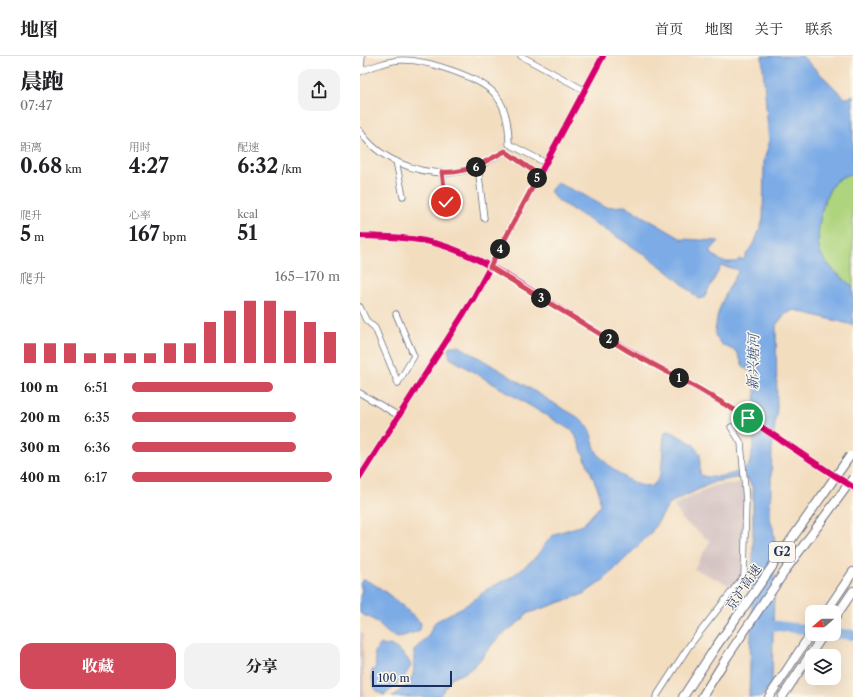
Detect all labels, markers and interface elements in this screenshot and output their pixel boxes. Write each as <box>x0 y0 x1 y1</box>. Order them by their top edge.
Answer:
text: 地图 <box>20 18 58 41</box>
text: 首页 <box>655 20 683 38</box>
text: 地图 <box>705 20 733 38</box>
text: 关于 <box>755 20 783 38</box>
text: 联系 <box>805 20 833 38</box>
text: 晨跑 <box>20 68 64 95</box>
button: share <box>298 69 340 111</box>
text: 07:47 <box>20 97 52 113</box>
text: 距离 <box>20 140 42 154</box>
text: 用时 <box>129 140 151 154</box>
text: 配速 <box>237 140 259 154</box>
text: 0.68 <box>20 154 62 178</box>
text: 4:27 <box>129 154 169 178</box>
text: 6:32 <box>237 154 278 178</box>
pin: 6 <box>466 157 486 177</box>
text: 6 <box>473 160 479 174</box>
text: km <box>62 162 82 176</box>
text: /km <box>278 162 302 176</box>
pin: 5 <box>527 168 547 188</box>
text: 5 <box>534 171 540 185</box>
pin <box>429 185 463 219</box>
icon: check <box>435 191 457 213</box>
text: kcal <box>237 207 258 221</box>
text: 爬升 <box>20 208 42 222</box>
text: 心率 <box>129 208 151 222</box>
text: 51 <box>237 221 257 245</box>
text: 5 <box>20 222 31 246</box>
text: 167 <box>129 222 160 246</box>
text: m <box>31 230 44 244</box>
text: bpm <box>160 230 186 244</box>
pin: 4 <box>490 239 510 259</box>
text: 4 <box>497 242 503 256</box>
text: 165–170 m <box>275 268 340 284</box>
text: 爬升 <box>20 270 46 286</box>
pin: 3 <box>531 288 551 308</box>
text: 3 <box>538 291 544 305</box>
pin: 2 <box>599 329 619 349</box>
water label: 新兴塘河 <box>744 331 763 390</box>
text: 2 <box>606 332 612 346</box>
pin: 1 <box>669 368 689 388</box>
text: 1 <box>677 371 681 385</box>
text: 100 m <box>20 379 59 395</box>
text: 6:51 <box>84 379 108 395</box>
pin <box>731 401 765 435</box>
icon: arrive <box>737 407 759 429</box>
text: 200 m <box>20 409 60 425</box>
text: 6:35 <box>84 409 109 425</box>
text: 300 m <box>20 439 60 455</box>
text: 6:36 <box>84 439 110 455</box>
text: 400 m <box>20 469 60 485</box>
text: 6:17 <box>84 469 107 485</box>
road number: G2 <box>769 542 795 562</box>
street label: 京沪高速 <box>722 561 764 613</box>
north arrow <box>805 605 841 641</box>
map controls <box>805 605 841 685</box>
button: 收藏 <box>20 643 176 689</box>
button: 分享 <box>184 643 340 689</box>
button: layers <box>805 649 841 685</box>
scale bar <box>372 669 452 688</box>
text: 100 m <box>378 671 410 685</box>

